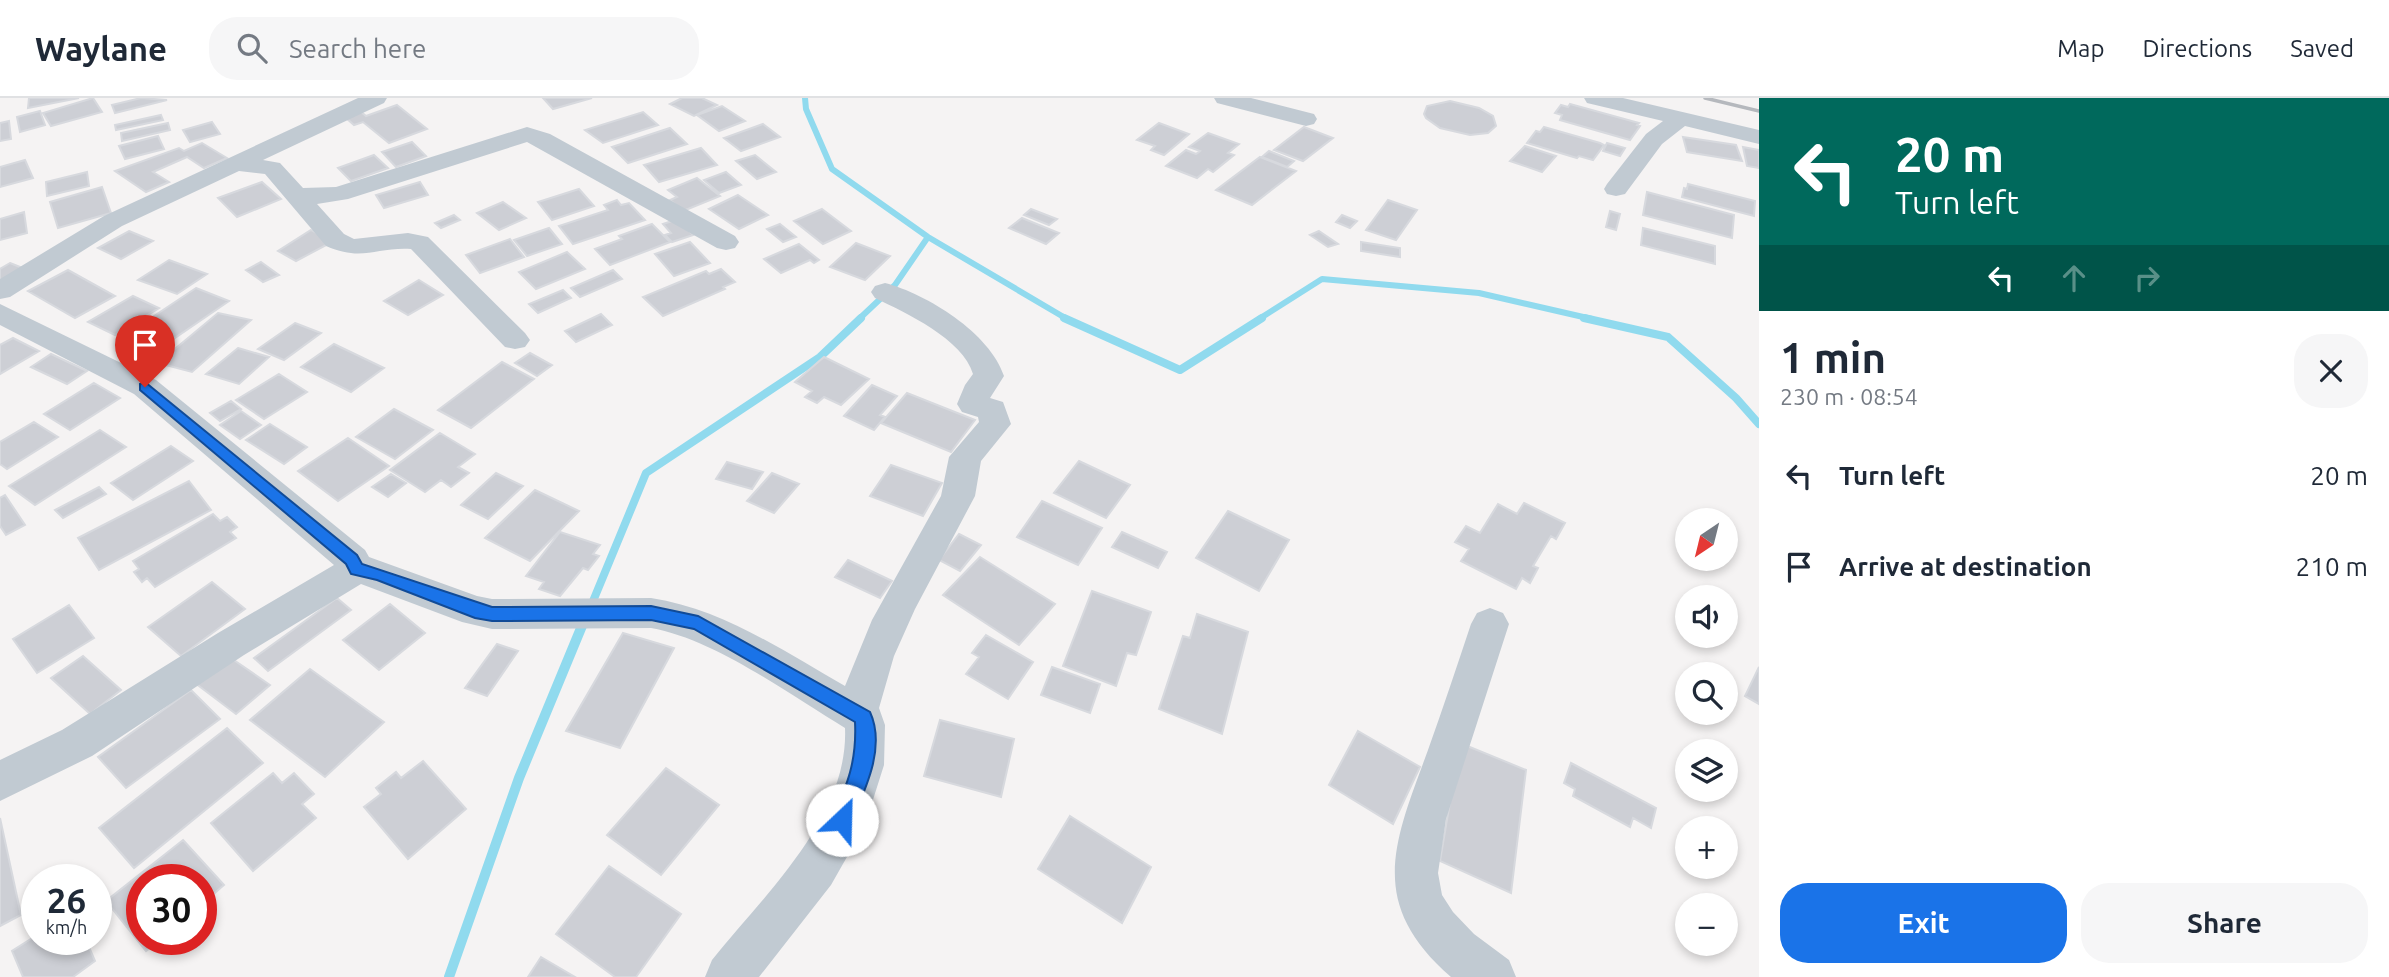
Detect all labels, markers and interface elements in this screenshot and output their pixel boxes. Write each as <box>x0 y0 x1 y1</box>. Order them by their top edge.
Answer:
search box <box>209 17 699 80</box>
icon: search <box>233 29 271 67</box>
text: Waylane <box>35 30 167 67</box>
text: Search here <box>289 34 426 63</box>
text: Map <box>2057 35 2104 62</box>
text: Directions <box>2142 35 2252 62</box>
text: Saved <box>2290 35 2354 62</box>
icon: left <box>1780 126 1871 217</box>
text: 20 m <box>1895 126 2004 181</box>
text: Turn left <box>1895 184 2019 220</box>
icon: left <box>1982 259 2020 297</box>
icon: ahead <box>2055 259 2093 297</box>
icon: right <box>2128 259 2166 297</box>
pin <box>115 315 175 387</box>
icon: arrive <box>126 326 164 364</box>
text: 1 min <box>1780 334 1886 381</box>
button: close <box>2294 334 2368 408</box>
text: 230 m · 08:54 <box>1780 384 1918 409</box>
icon: left <box>1780 457 1818 495</box>
text: Turn left <box>1839 461 1945 490</box>
text: 20 m <box>2310 461 2368 490</box>
north arrow <box>1675 508 1738 570</box>
map controls <box>1675 508 1738 956</box>
icon: arrive <box>1780 548 1818 586</box>
text: Arrive at destination <box>1839 552 2092 581</box>
text: 210 m <box>2296 552 2368 581</box>
button: sound <box>1675 585 1738 648</box>
button: search <box>1675 662 1738 725</box>
button: layers <box>1675 739 1738 802</box>
position arrow <box>805 783 879 857</box>
button: + <box>1675 816 1738 879</box>
speed limit sign: 30 <box>126 864 217 955</box>
text: 26 <box>47 880 86 920</box>
button: Exit <box>1780 883 2067 963</box>
button: Share <box>2081 883 2368 963</box>
button: − <box>1675 893 1738 956</box>
text: km/h <box>46 917 87 937</box>

